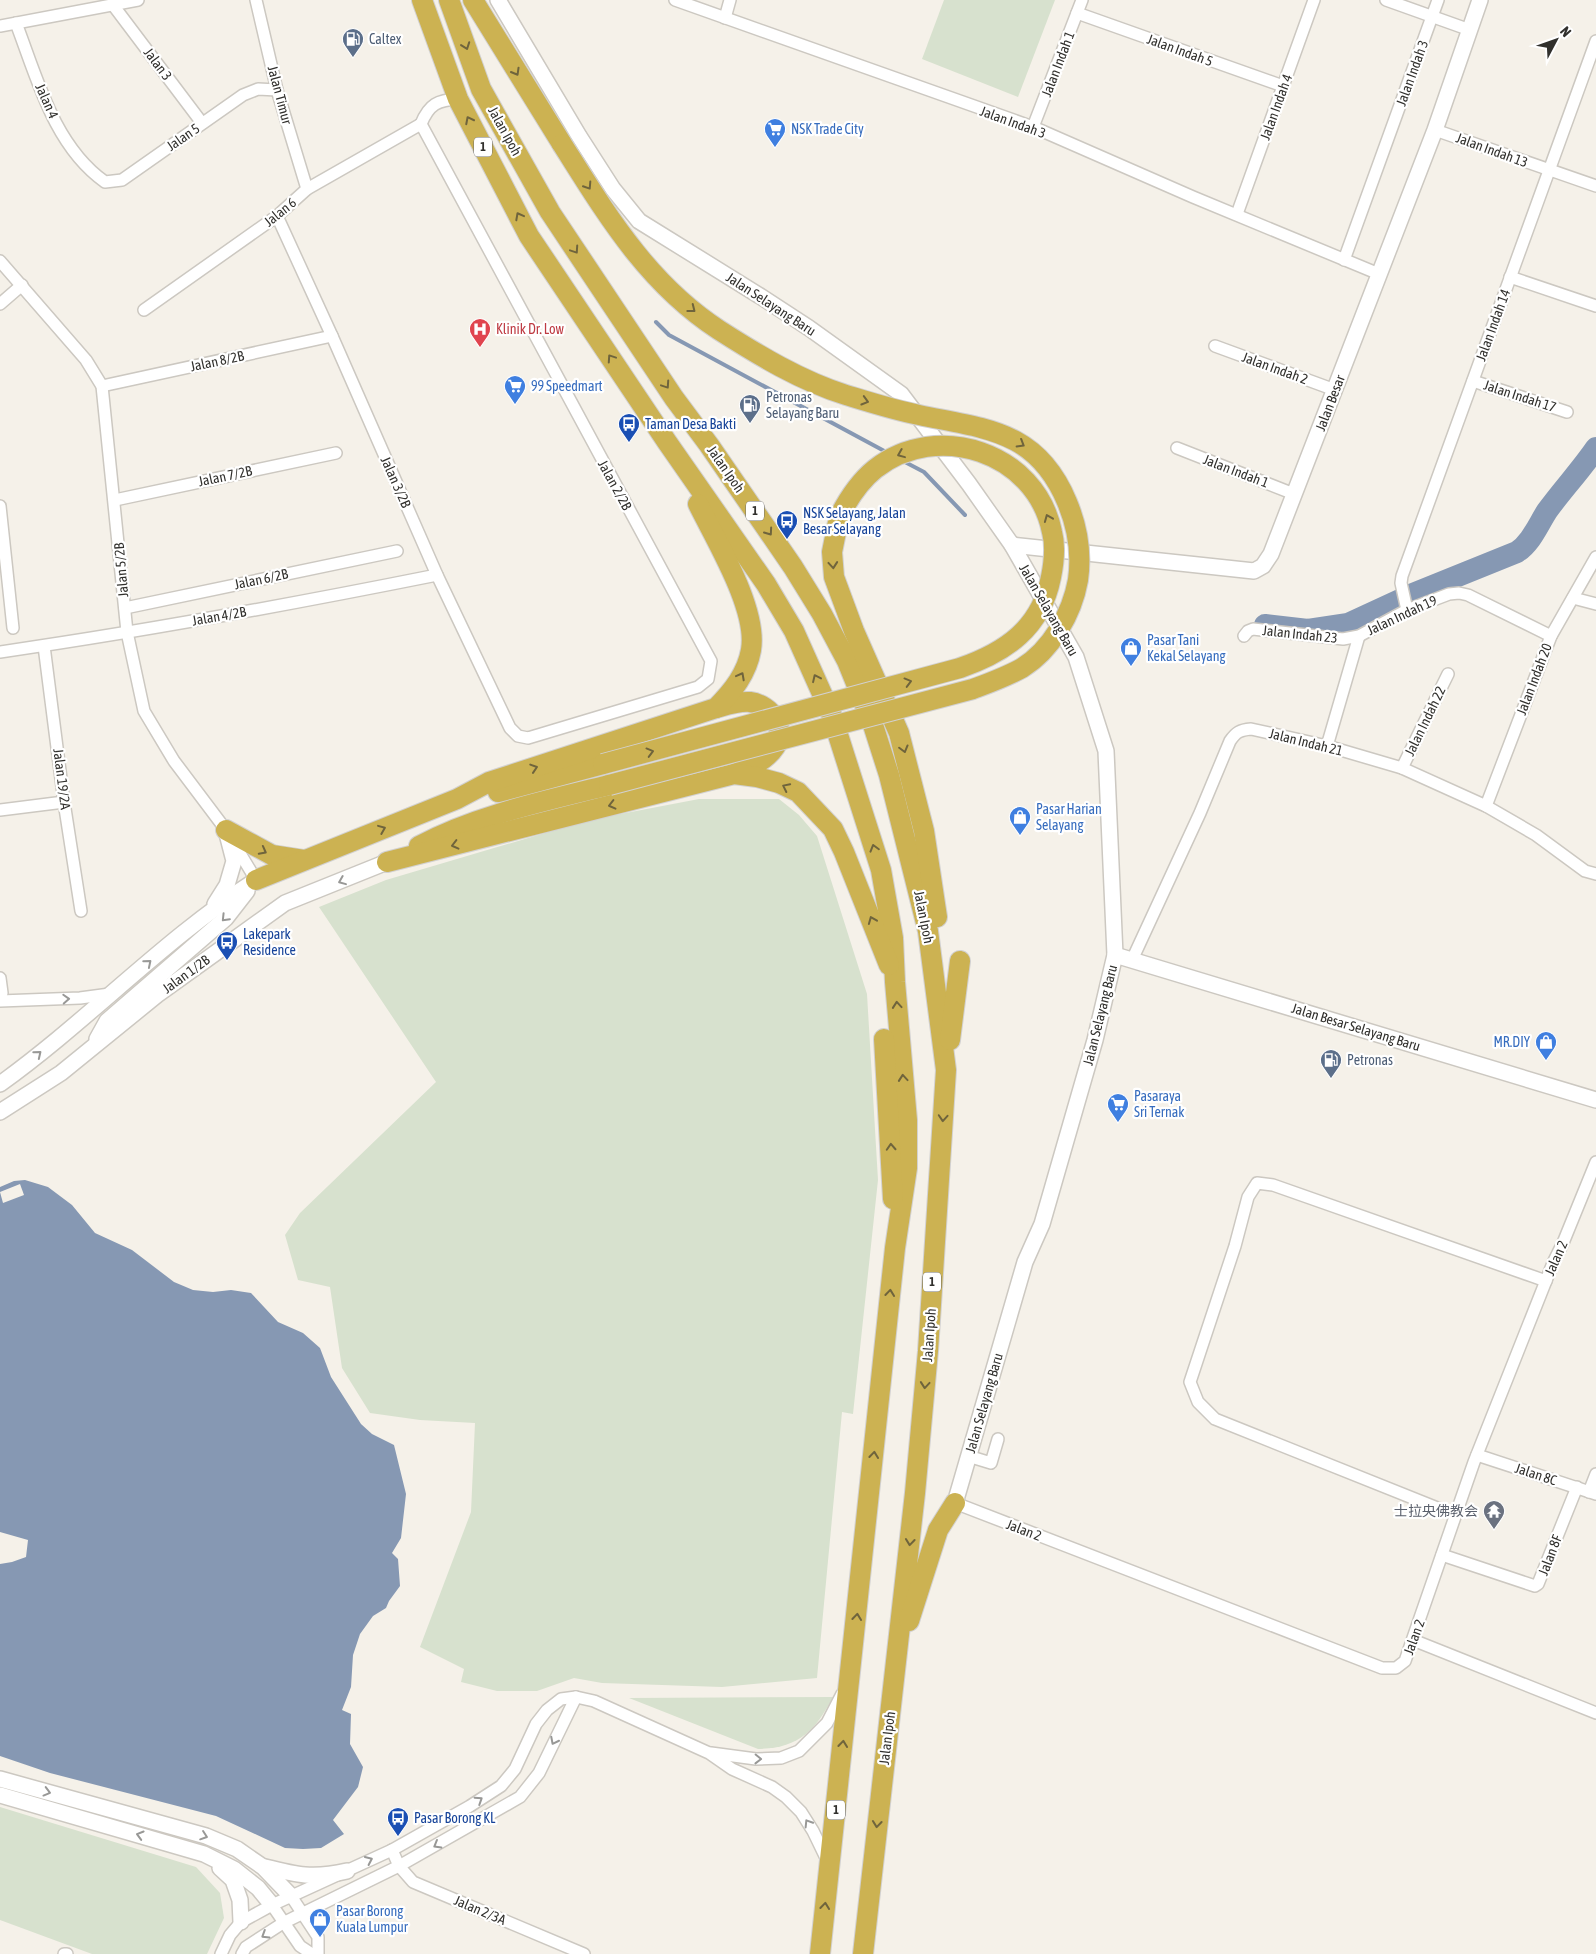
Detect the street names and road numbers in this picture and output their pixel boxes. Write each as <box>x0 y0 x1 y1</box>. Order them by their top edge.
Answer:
street label: Jalan Indah 1 <box>1038 29 1078 99</box>
street label: Jalan Indah 5 <box>1145 31 1215 69</box>
street label: Jalan Indah 3 <box>1393 38 1431 108</box>
street label: Jalan 3 <box>141 45 175 83</box>
street label: Jalan Timur <box>265 64 296 127</box>
street label: Jalan Indah 4 <box>1257 72 1295 142</box>
street label: Jalan 4 <box>32 81 62 121</box>
street label: Jalan Indah 3 <box>978 103 1048 141</box>
street label: Jalan Ipoh <box>485 104 525 158</box>
street label: Jalan 5 <box>163 120 203 154</box>
street label: Jalan Indah 13 <box>1454 130 1530 170</box>
road number: 1 <box>474 138 492 156</box>
street label: Jalan 6 <box>261 194 300 230</box>
street label: Jalan Selayang Baru <box>723 269 819 339</box>
street label: Jalan Indah 14 <box>1473 286 1514 363</box>
street label: Jalan 8/2B <box>189 347 246 374</box>
street label: Jalan Indah 2 <box>1240 349 1310 387</box>
street label: Jalan Besar <box>1312 372 1348 433</box>
street label: Jalan Indah 17 <box>1482 377 1558 415</box>
street label: Jalan Ipoh <box>704 442 748 496</box>
street label: Jalan Indah 1 <box>1201 451 1271 491</box>
street label: Jalan 3/2B <box>378 454 415 510</box>
street label: Jalan 2/2B <box>595 457 635 513</box>
street label: Jalan 7/2B <box>197 462 254 489</box>
road number: 1 <box>746 502 764 520</box>
street label: Jalan 5/2B <box>111 542 131 598</box>
street label: Jalan Selayang Baru <box>1016 561 1082 659</box>
street label: Jalan 6/2B <box>233 565 290 592</box>
street label: Jalan Indah 19 <box>1364 592 1440 638</box>
street label: Jalan 4/2B <box>191 603 248 629</box>
street label: Jalan Indah 23 <box>1262 622 1338 646</box>
street label: Jalan Indah 20 <box>1513 641 1555 717</box>
street label: Jalan Indah 22 <box>1401 684 1449 758</box>
street label: Jalan Indah 21 <box>1268 725 1344 759</box>
street label: Jalan 19/2A <box>50 748 74 811</box>
street label: Jalan Ipoh <box>911 889 937 945</box>
street label: Jalan 1/2B <box>159 951 213 996</box>
street label: Jalan Selayang Baru <box>1080 963 1120 1067</box>
street label: Jalan Besar Selayang Baru <box>1290 1000 1422 1054</box>
street label: Jalan 2 <box>1541 1238 1571 1278</box>
road number: 1 <box>923 1272 941 1291</box>
street label: Jalan Ipoh <box>919 1308 939 1362</box>
street label: Jalan Selayang Baru <box>962 1351 1006 1455</box>
street label: Jalan 8C <box>1513 1460 1559 1488</box>
street label: Jalan 2 <box>1004 1516 1044 1544</box>
street label: Jalan 8F <box>1535 1532 1565 1578</box>
street label: Jalan 2 <box>1400 1617 1428 1657</box>
street label: Jalan Ipoh <box>876 1710 898 1766</box>
road number: 1 <box>827 1800 845 1820</box>
street label: Jalan 2/3A <box>452 1892 508 1928</box>

